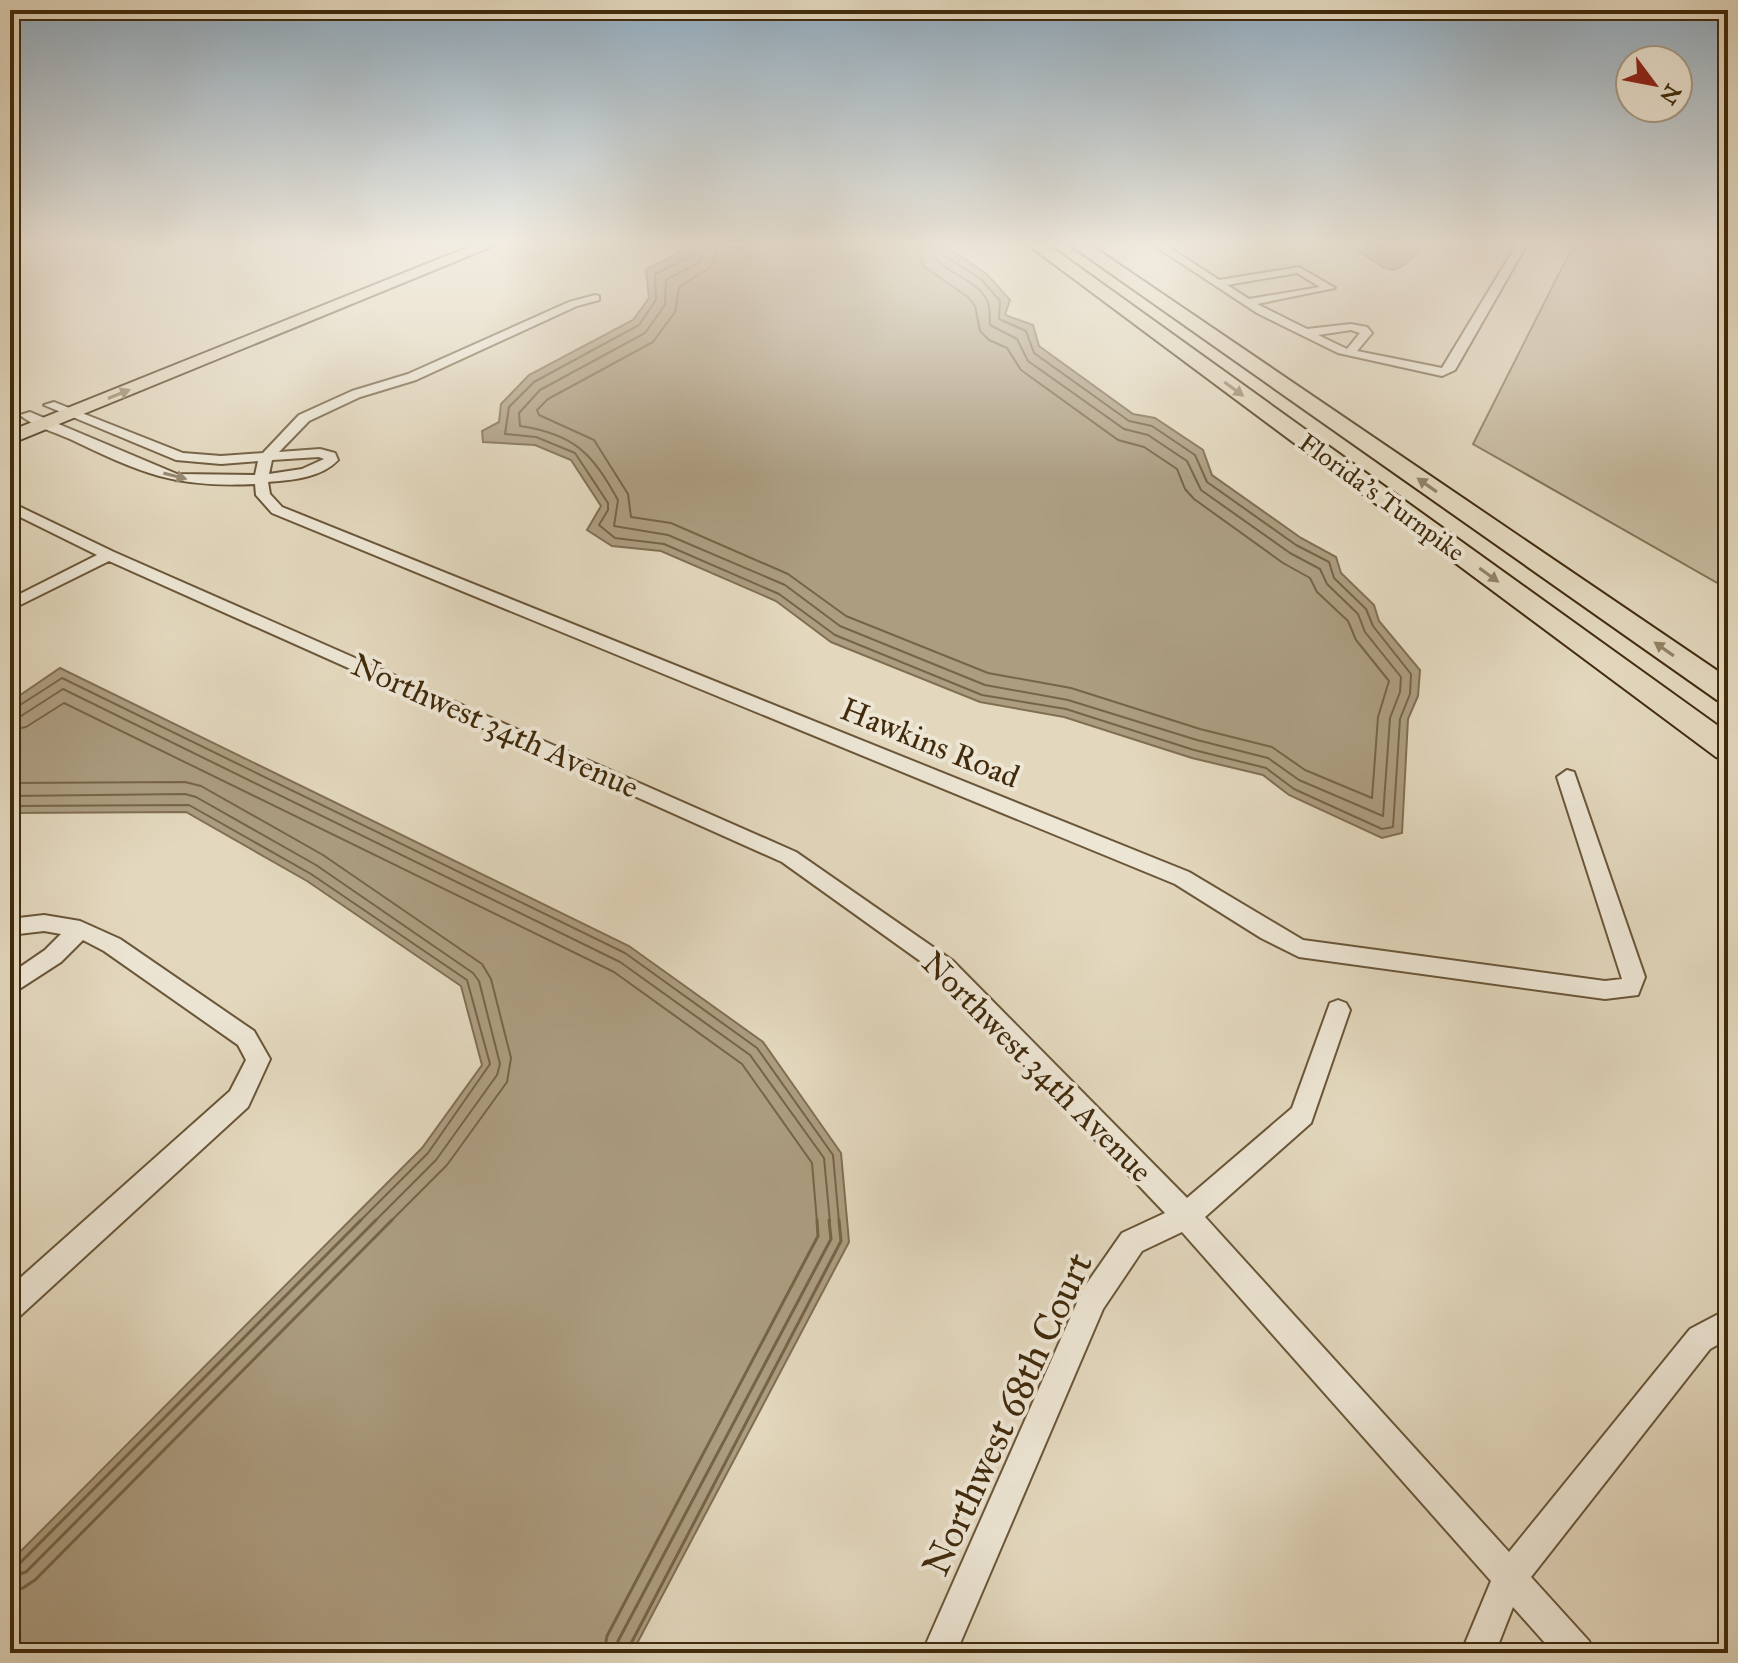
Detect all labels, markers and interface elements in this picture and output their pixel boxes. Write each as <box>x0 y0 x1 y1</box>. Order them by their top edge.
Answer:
north arrow <box>1614 44 1694 124</box>
text: N <box>1654 79 1687 110</box>
one-way arrow <box>1223 381 1245 397</box>
one-way arrow <box>107 387 131 400</box>
street label: Florida's Turnpike <box>1293 426 1471 568</box>
one-way arrow <box>163 470 188 483</box>
one-way arrow <box>1416 478 1437 493</box>
one-way arrow <box>1479 567 1500 582</box>
one-way arrow <box>1653 642 1674 657</box>
street label: Northwest 34th Avenue <box>345 645 645 807</box>
street label: Hawkins Road <box>835 689 1025 797</box>
street label: Northwest 34th Avenue <box>914 944 1160 1190</box>
street label: Northwest 68th Court <box>912 1245 1102 1583</box>

